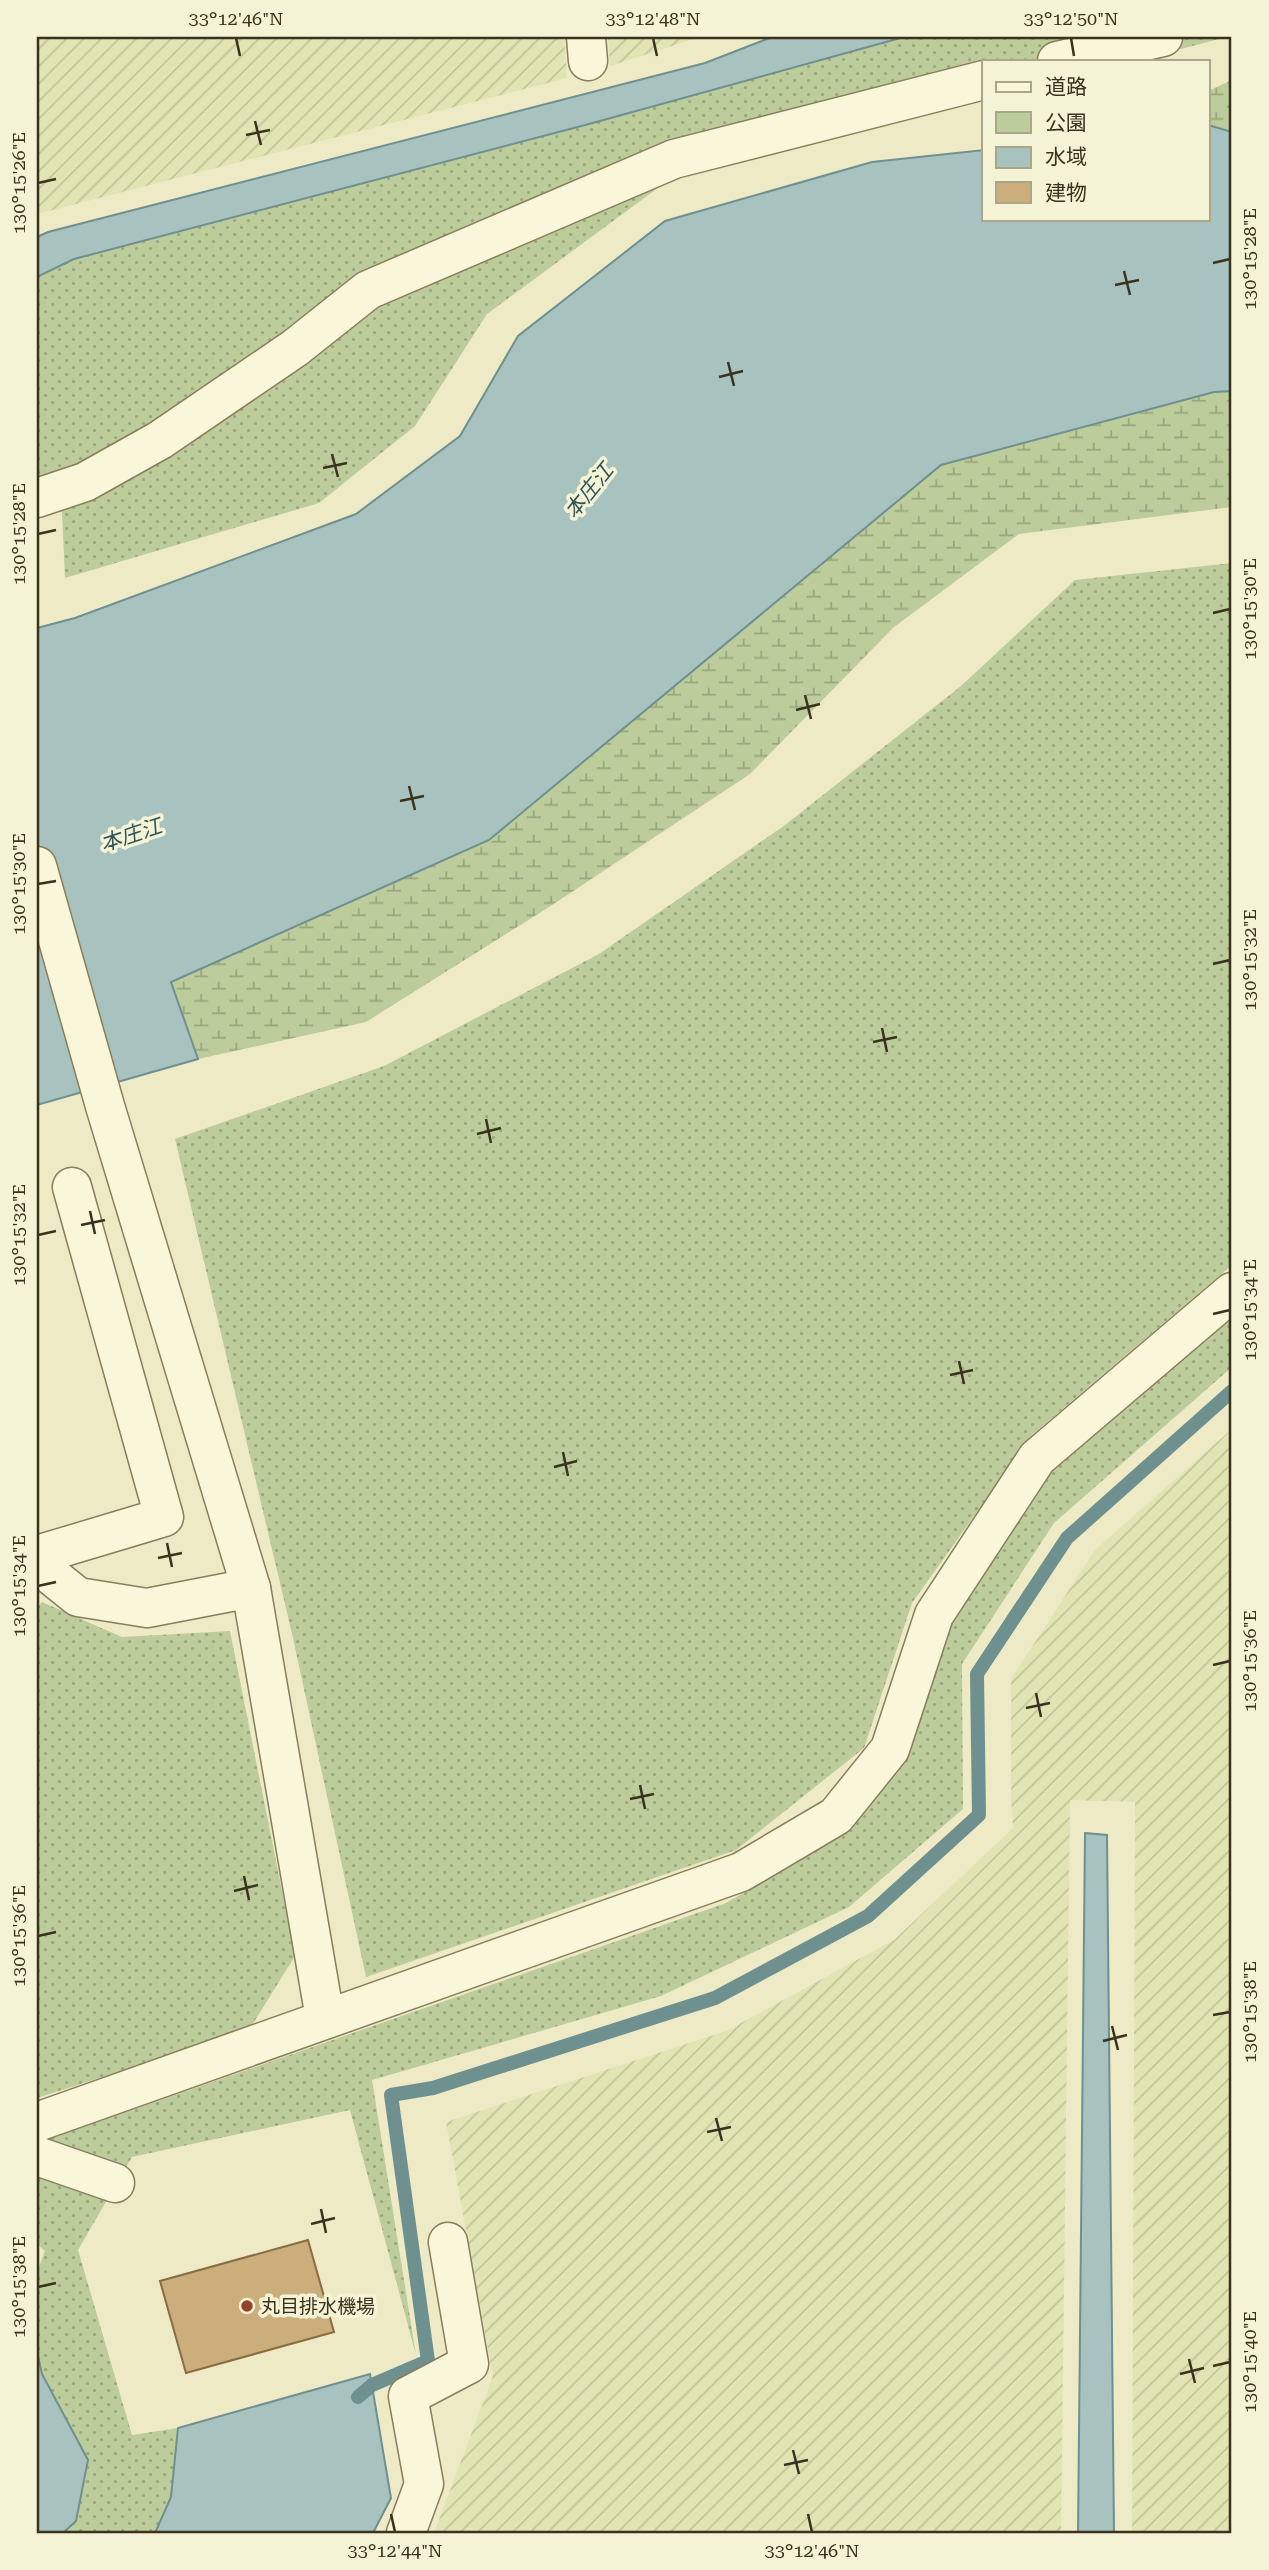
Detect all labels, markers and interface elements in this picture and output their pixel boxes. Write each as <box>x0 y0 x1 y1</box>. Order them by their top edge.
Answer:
text: 33°12'46"N <box>189 8 283 29</box>
text: 33°12'48"N <box>606 8 700 29</box>
text: 33°12'50"N <box>1024 8 1118 29</box>
legend <box>982 60 1210 220</box>
text: 道路 <box>1045 75 1087 99</box>
text: 公園 <box>1045 111 1087 135</box>
text: 130°15'26"E <box>8 132 29 234</box>
text: 水域 <box>1045 145 1087 169</box>
text: 建物 <box>1045 181 1087 205</box>
text: 130°15'28"E <box>1239 208 1260 310</box>
water label: 本庄江 <box>560 457 619 523</box>
text: 130°15'28"E <box>8 483 29 585</box>
text: 130°15'30"E <box>1239 558 1260 660</box>
water label: 本庄江 <box>97 813 167 856</box>
text: 130°15'30"E <box>8 833 29 935</box>
text: 130°15'32"E <box>1239 909 1260 1011</box>
text: 130°15'32"E <box>8 1184 29 1286</box>
text: 130°15'34"E <box>1239 1259 1260 1361</box>
text: 130°15'34"E <box>8 1535 29 1637</box>
text: 130°15'36"E <box>1239 1610 1260 1712</box>
text: 130°15'36"E <box>8 1885 29 1987</box>
text: 130°15'38"E <box>1239 1961 1260 2063</box>
text: 130°15'38"E <box>8 2236 29 2338</box>
place label: 丸目排水機場 <box>261 2295 375 2318</box>
marker: 丸目排水機場 <box>239 2298 255 2314</box>
text: 130°15'40"E <box>1239 2311 1260 2413</box>
text: 33°12'44"N <box>348 2540 442 2561</box>
text: 33°12'46"N <box>765 2540 859 2561</box>

